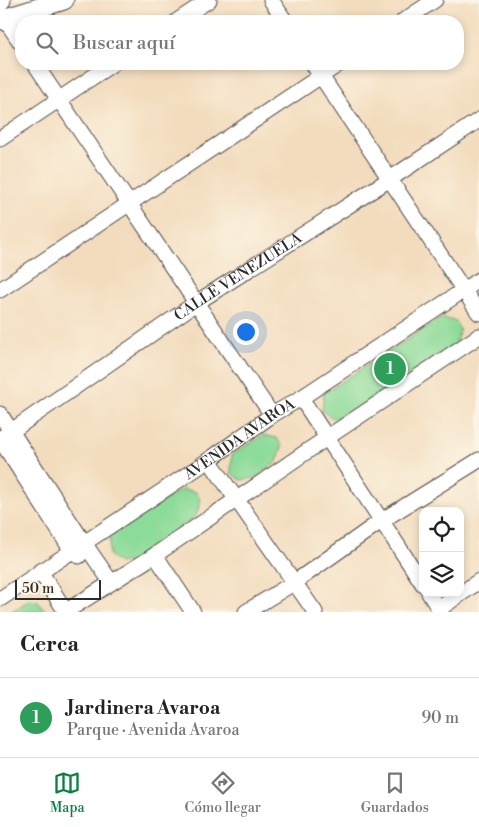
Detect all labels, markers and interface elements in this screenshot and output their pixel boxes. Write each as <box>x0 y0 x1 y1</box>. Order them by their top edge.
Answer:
search box <box>15 15 464 70</box>
icon: search <box>33 29 61 57</box>
text: Buscar aquí <box>73 31 175 55</box>
street label: CALLE VENEZUELA <box>170 228 306 325</box>
your location <box>233 319 259 345</box>
pin: 1 <box>374 350 406 388</box>
street label: AVENIDA AVAROA <box>179 394 299 484</box>
map controls <box>419 507 464 597</box>
button: locate <box>419 507 464 552</box>
button: layers <box>419 552 464 597</box>
scale bar <box>15 577 101 600</box>
text: 50 m <box>22 580 54 598</box>
text: Cerca <box>20 632 79 658</box>
text: Jardinera Avaroa <box>67 696 220 720</box>
text: 1 <box>32 708 40 728</box>
text: 90 m <box>421 708 459 728</box>
text: Parque · Avenida Avaroa <box>67 720 240 740</box>
tab: Mapa <box>50 769 85 817</box>
tab: Cómo llegar <box>185 769 261 817</box>
tab: Guardados <box>361 769 429 817</box>

